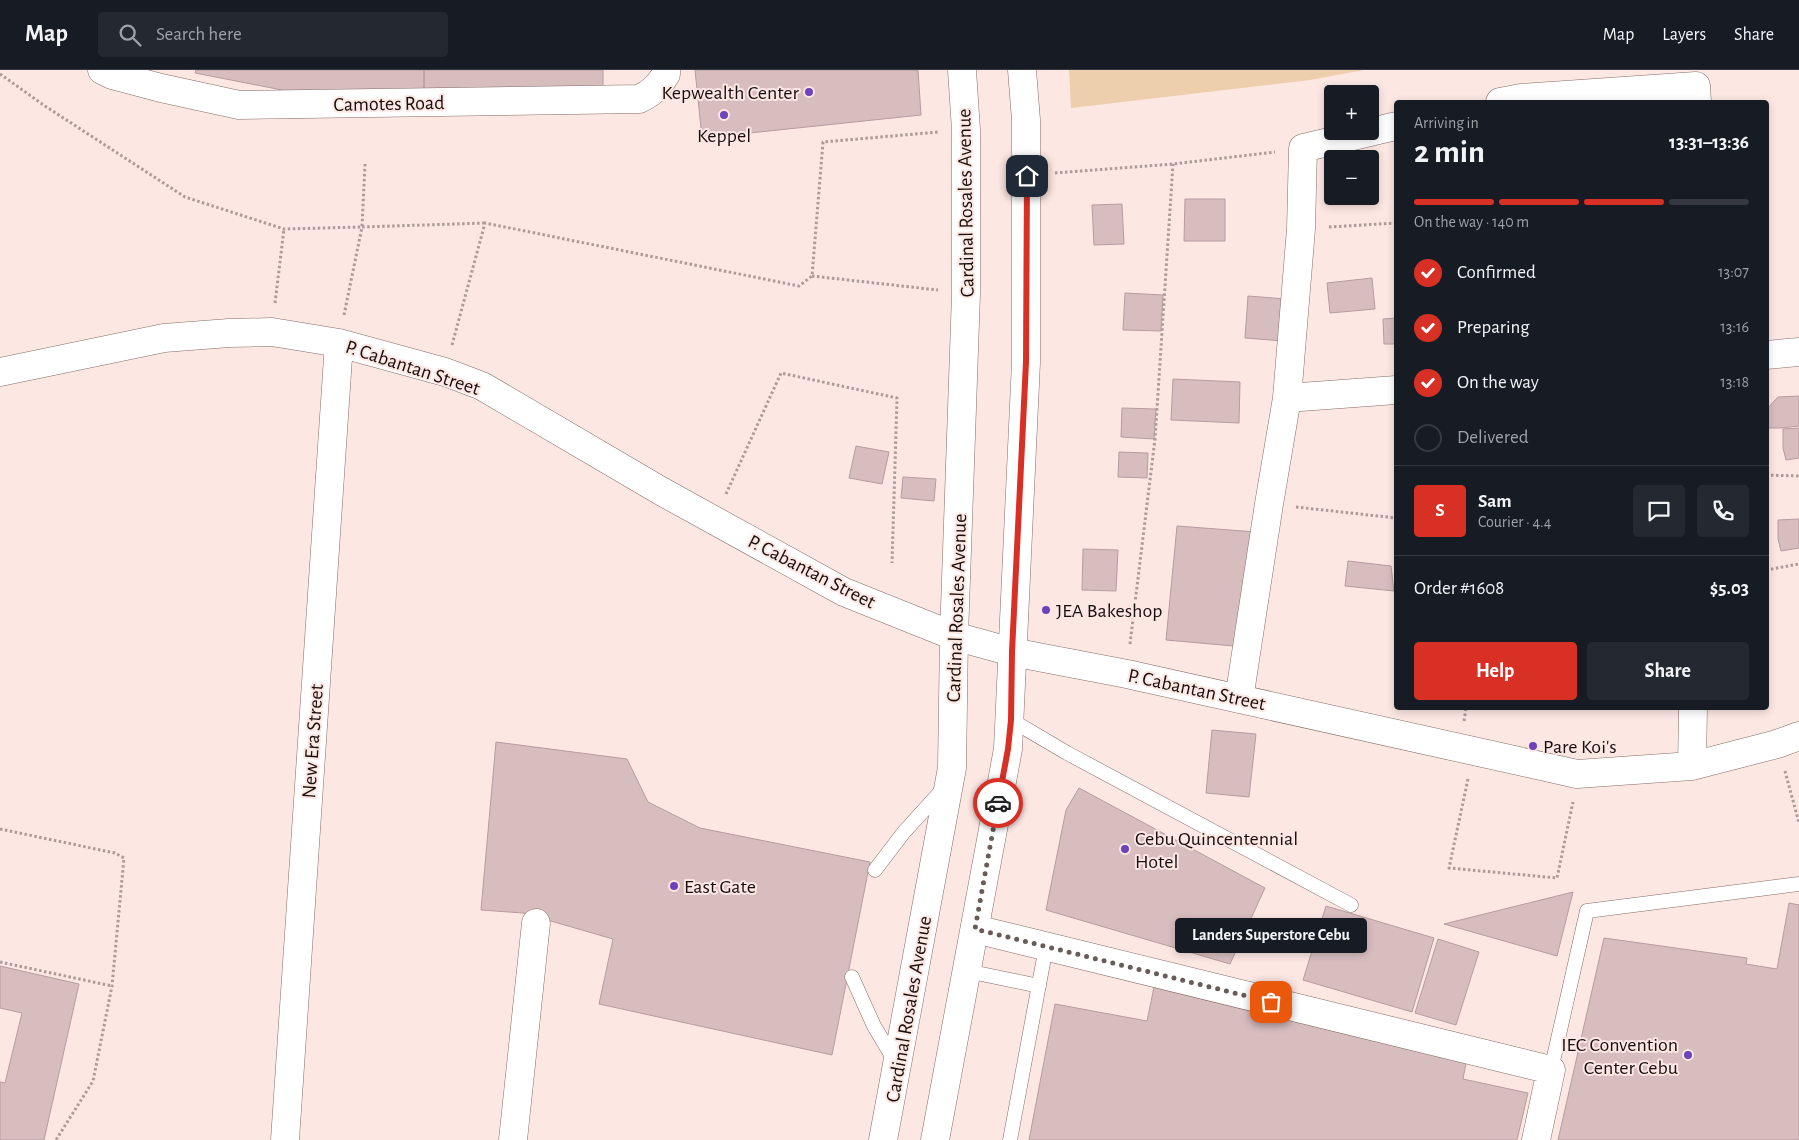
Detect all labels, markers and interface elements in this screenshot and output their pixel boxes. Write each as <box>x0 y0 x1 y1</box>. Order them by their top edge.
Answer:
search box <box>98 12 448 57</box>
icon: search <box>116 21 144 49</box>
text: Map <box>25 22 68 46</box>
text: Search here <box>156 25 242 44</box>
text: Map <box>1603 26 1634 44</box>
text: Layers <box>1662 26 1706 44</box>
text: Share <box>1734 26 1774 44</box>
place label: Kepwealth Center <box>661 83 800 103</box>
map controls <box>1324 85 1379 205</box>
button: + <box>1324 85 1379 140</box>
marker: Kepwealth Center <box>803 86 815 98</box>
street label: Camotes Road <box>333 93 445 115</box>
street label: Cardinal Rosales Avenue <box>954 108 978 298</box>
marker: Keppel <box>718 109 730 121</box>
text: Arriving in <box>1414 115 1479 131</box>
place label: Keppel <box>697 126 751 146</box>
text: 13:31–13:36 <box>1669 133 1749 152</box>
text: 2 min <box>1414 136 1485 168</box>
button: − <box>1324 150 1379 205</box>
pin <box>1006 155 1048 197</box>
icon: home <box>1013 162 1041 190</box>
text: On the way · 140 m <box>1414 214 1529 230</box>
icon: check <box>1414 259 1442 287</box>
text: Confirmed <box>1457 263 1536 282</box>
text: 13:07 <box>1718 264 1749 280</box>
icon: check <box>1414 314 1442 342</box>
text: Preparing <box>1457 318 1530 337</box>
text: 13:16 <box>1720 319 1749 335</box>
street label: P. Cabantan Street <box>343 337 483 399</box>
icon: check <box>1414 369 1442 397</box>
text: On the way <box>1457 373 1539 392</box>
text: 13:18 <box>1720 374 1749 390</box>
text: Delivered <box>1457 428 1529 447</box>
button: chat <box>1633 485 1685 537</box>
button: phone <box>1697 485 1749 537</box>
text: Sam <box>1478 492 1512 511</box>
text: S <box>1435 501 1445 520</box>
street label: Cardinal Rosales Avenue <box>944 513 970 703</box>
text: Courier · 4.4 <box>1478 514 1551 530</box>
street label: P. Cabantan Street <box>745 531 879 613</box>
text: Order #1608 <box>1414 579 1504 598</box>
text: $5.03 <box>1710 579 1749 598</box>
place label: JEA Bakeshop <box>1056 601 1163 621</box>
marker: JEA Bakeshop <box>1040 604 1052 616</box>
button: Help <box>1414 642 1577 700</box>
button: Share <box>1587 642 1749 700</box>
street label: P. Cabantan Street <box>1126 666 1268 714</box>
street label: New Era Street <box>299 683 327 799</box>
place label: Pare Koi's <box>1543 737 1617 757</box>
marker: Pare Koi's <box>1527 740 1539 752</box>
courier <box>973 778 1023 828</box>
icon: car <box>984 789 1012 817</box>
place label: Cebu Quincentennial Hotel <box>1135 829 1298 872</box>
marker: Cebu Quincentennial Hotel <box>1119 843 1131 855</box>
place label: East Gate <box>684 877 756 897</box>
marker: East Gate <box>668 880 680 892</box>
street label: Cardinal Rosales Avenue <box>883 914 935 1104</box>
callout: Landers Superstore Cebu <box>1175 917 1367 952</box>
text: Landers Superstore Cebu <box>1192 927 1350 943</box>
pin <box>1250 981 1292 1023</box>
icon: bag <box>1257 988 1285 1016</box>
place label: IEC Convention Center Cebu <box>1561 1035 1678 1078</box>
marker: IEC Convention Center Cebu <box>1682 1049 1694 1061</box>

